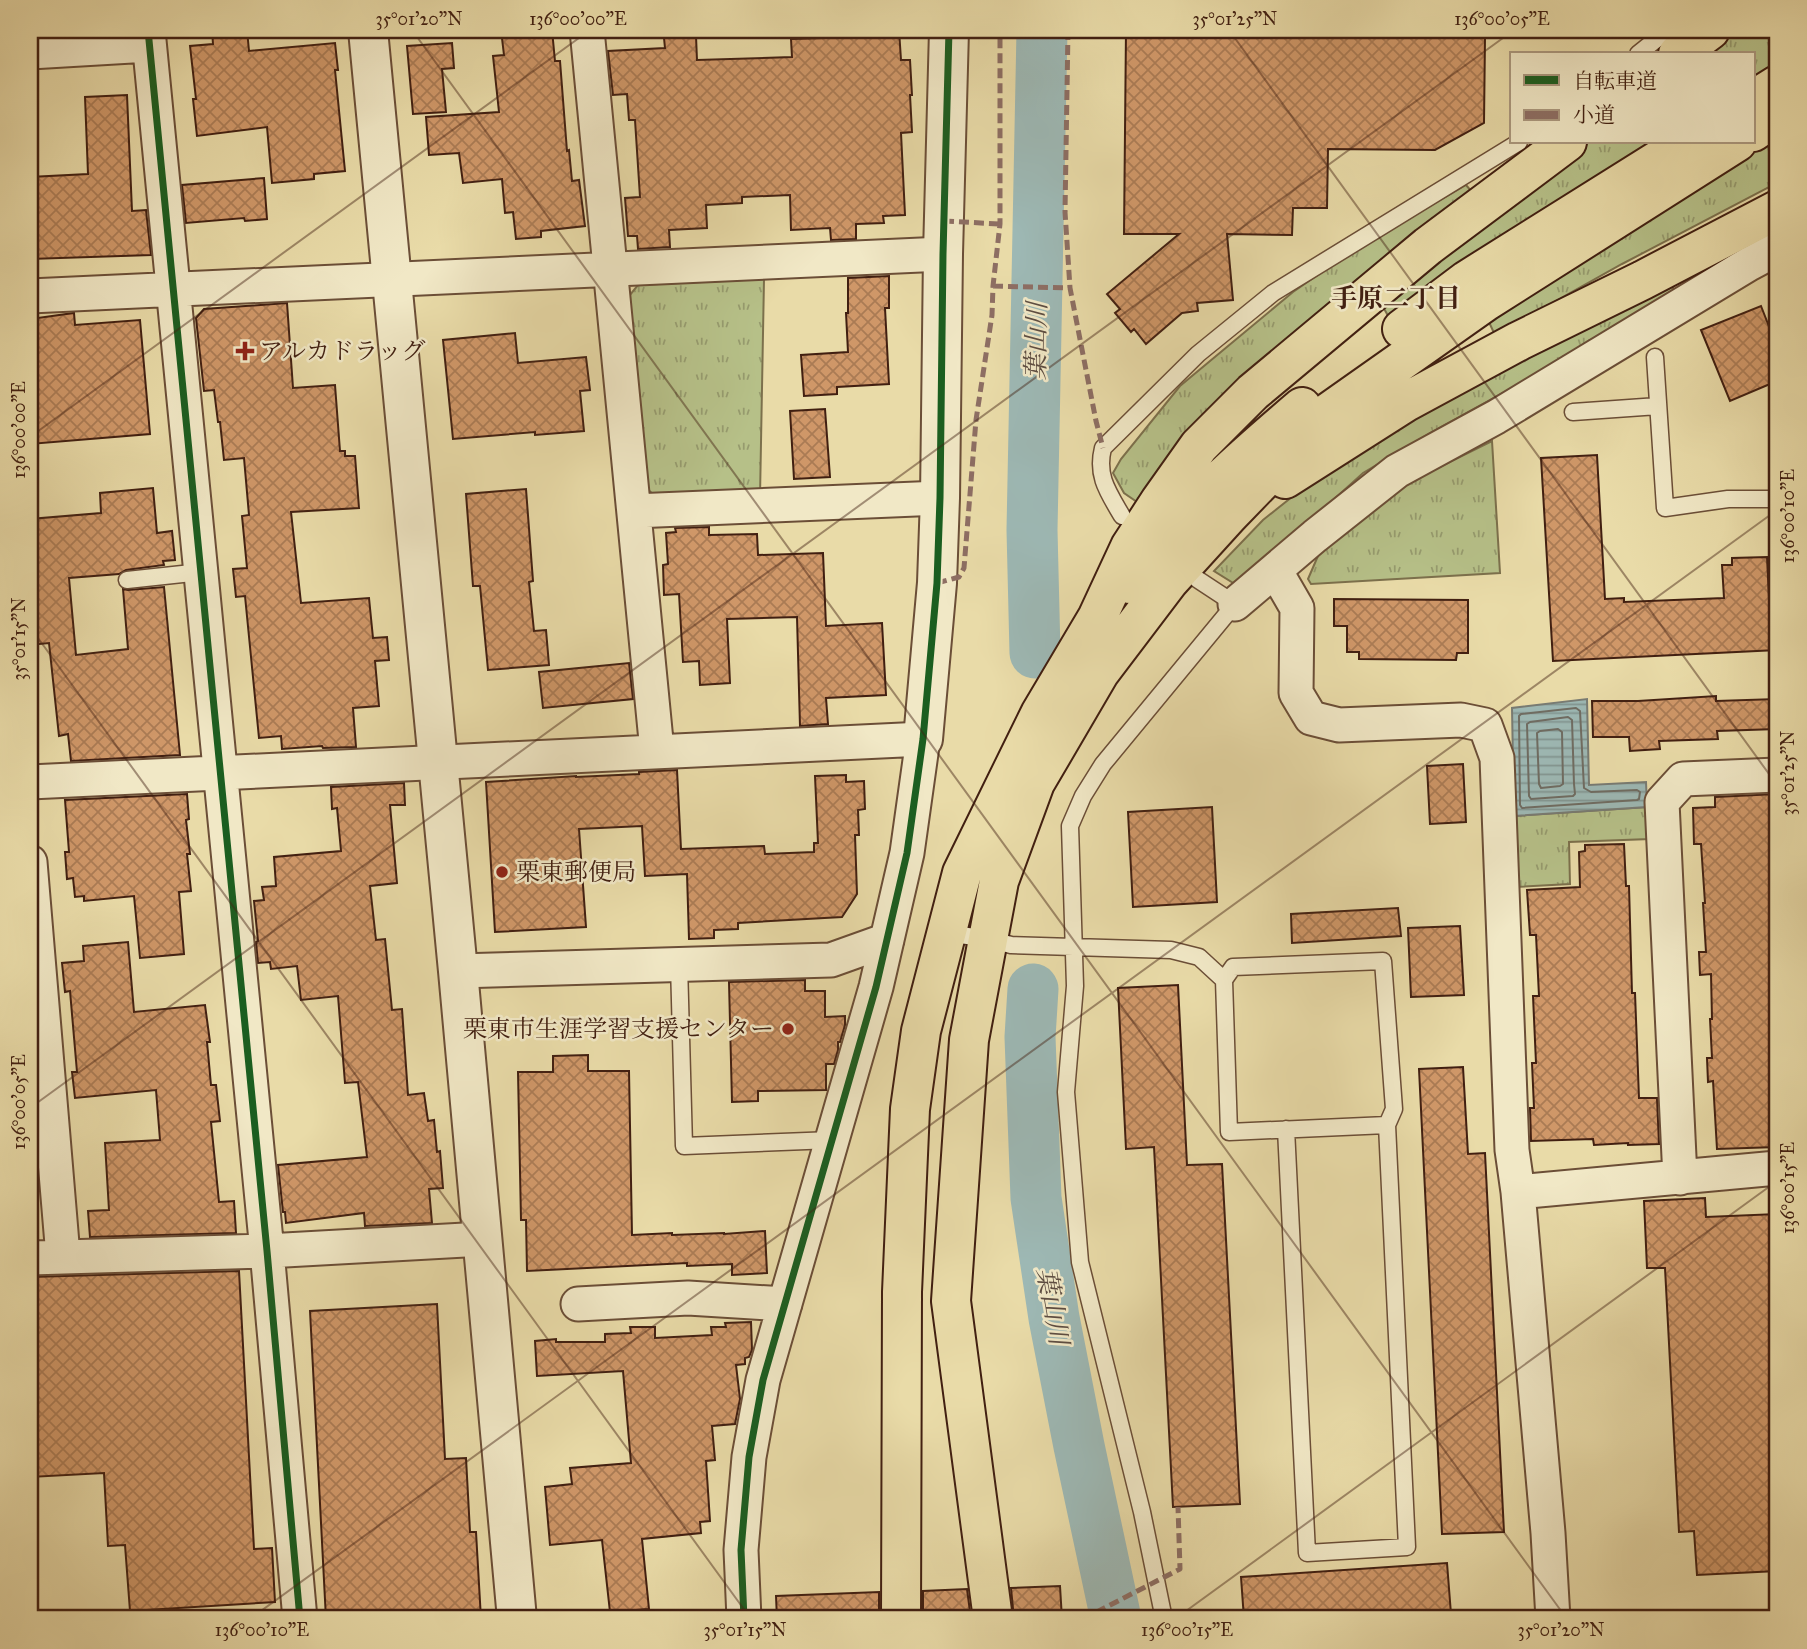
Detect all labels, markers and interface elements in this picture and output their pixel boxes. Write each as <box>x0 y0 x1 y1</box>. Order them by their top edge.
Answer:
text: 35°01'20"N <box>376 8 463 30</box>
text: 136°00'00"E <box>529 8 627 30</box>
text: 35°01'25"N <box>1193 8 1277 30</box>
text: 136°00'05"E <box>1454 8 1550 30</box>
legend <box>1510 52 1755 144</box>
text: 自転車道 <box>1573 68 1657 94</box>
text: 小道 <box>1573 102 1615 128</box>
district label: 手原二丁目 <box>1331 282 1461 314</box>
water label: 葉山川 <box>1019 299 1053 380</box>
place label: アルカドラッグ <box>259 336 426 366</box>
marker: アルカドラッグ <box>237 343 253 359</box>
text: 136°00'00"E <box>8 381 30 479</box>
text: 136°00'10"E <box>1777 469 1799 563</box>
text: 35°01'15"N <box>8 598 30 681</box>
text: 35°01'25"N <box>1777 731 1799 815</box>
place label: 栗東郵便局 <box>516 857 636 887</box>
marker: 栗東郵便局 <box>494 864 510 880</box>
place label: 栗東市生涯学習支援センター <box>463 1014 774 1044</box>
marker: 栗東市生涯学習支援センター <box>780 1021 796 1037</box>
text: 136°00'05"E <box>8 1054 30 1150</box>
text: 136°00'15"E <box>1777 1142 1799 1234</box>
water label: 葉山川 <box>1030 1265 1076 1350</box>
text: 136°00'10"E <box>215 1619 309 1641</box>
text: 35°01'15"N <box>704 1619 787 1641</box>
text: 136°00'15"E <box>1141 1619 1233 1641</box>
text: 35°01'20"N <box>1518 1619 1605 1641</box>

